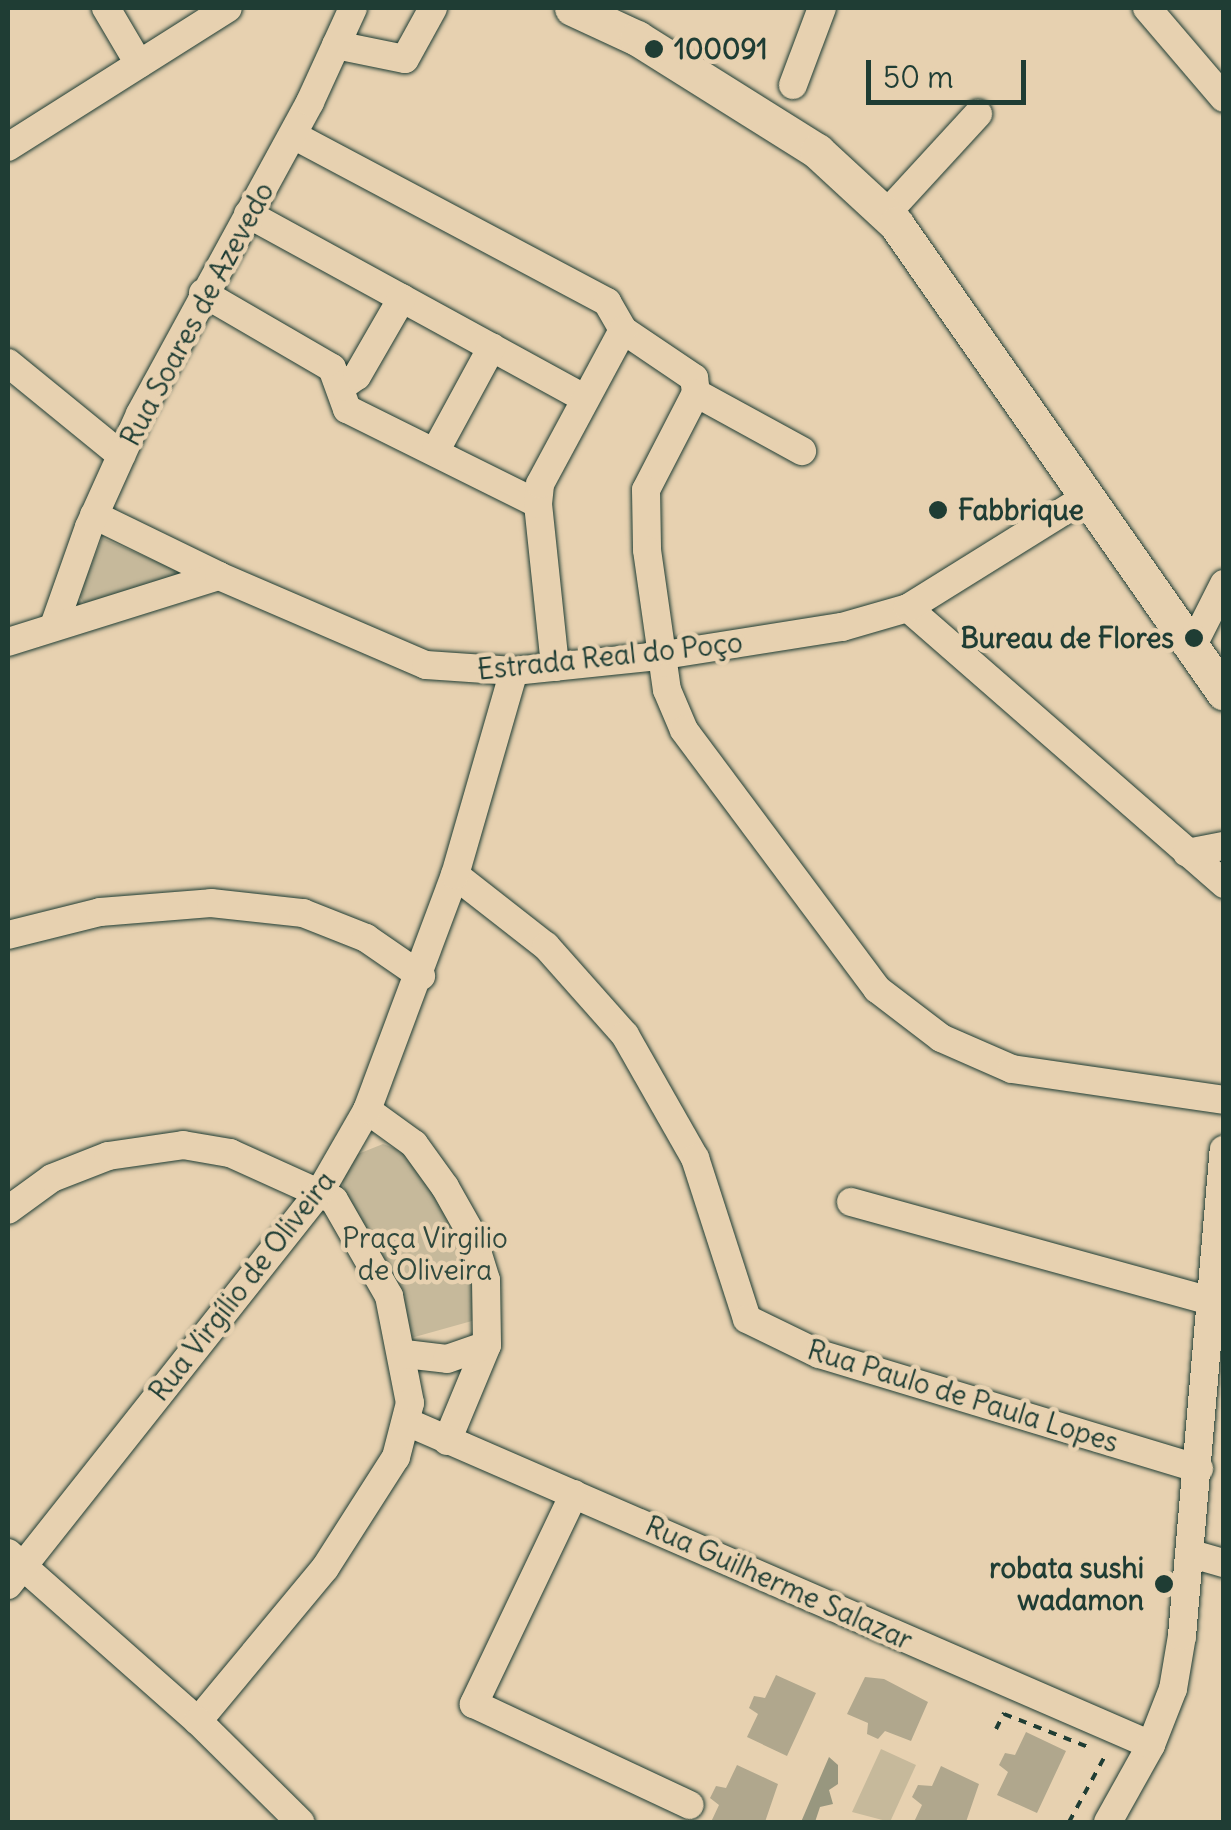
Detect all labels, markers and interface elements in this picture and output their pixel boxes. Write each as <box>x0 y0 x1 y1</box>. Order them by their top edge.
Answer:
place label: 100091 <box>674 32 768 66</box>
marker: 100091 <box>643 38 665 60</box>
scale bar <box>871 40 1031 102</box>
text: 50 m <box>883 58 953 96</box>
street label: Rua Soares de Azevedo <box>113 176 281 452</box>
place label: Fabbrique <box>958 493 1084 527</box>
marker: Fabbrique <box>927 499 949 521</box>
place label: Bureau de Flores <box>960 621 1174 655</box>
street label: Estrada Real do Poço <box>476 625 744 687</box>
marker: Bureau de Flores <box>1183 627 1205 649</box>
street label: Rua Virgílio de Oliveira <box>142 1164 342 1408</box>
park label: Praça Virgilio de Oliveira <box>342 1221 508 1287</box>
street label: Rua Paulo de Paula Lopes <box>803 1333 1123 1459</box>
street label: Rua Guilherme Salazar <box>640 1509 918 1657</box>
place label: robata sushi wadamon <box>989 1551 1144 1617</box>
marker: robata sushi wadamon <box>1153 1573 1175 1595</box>

